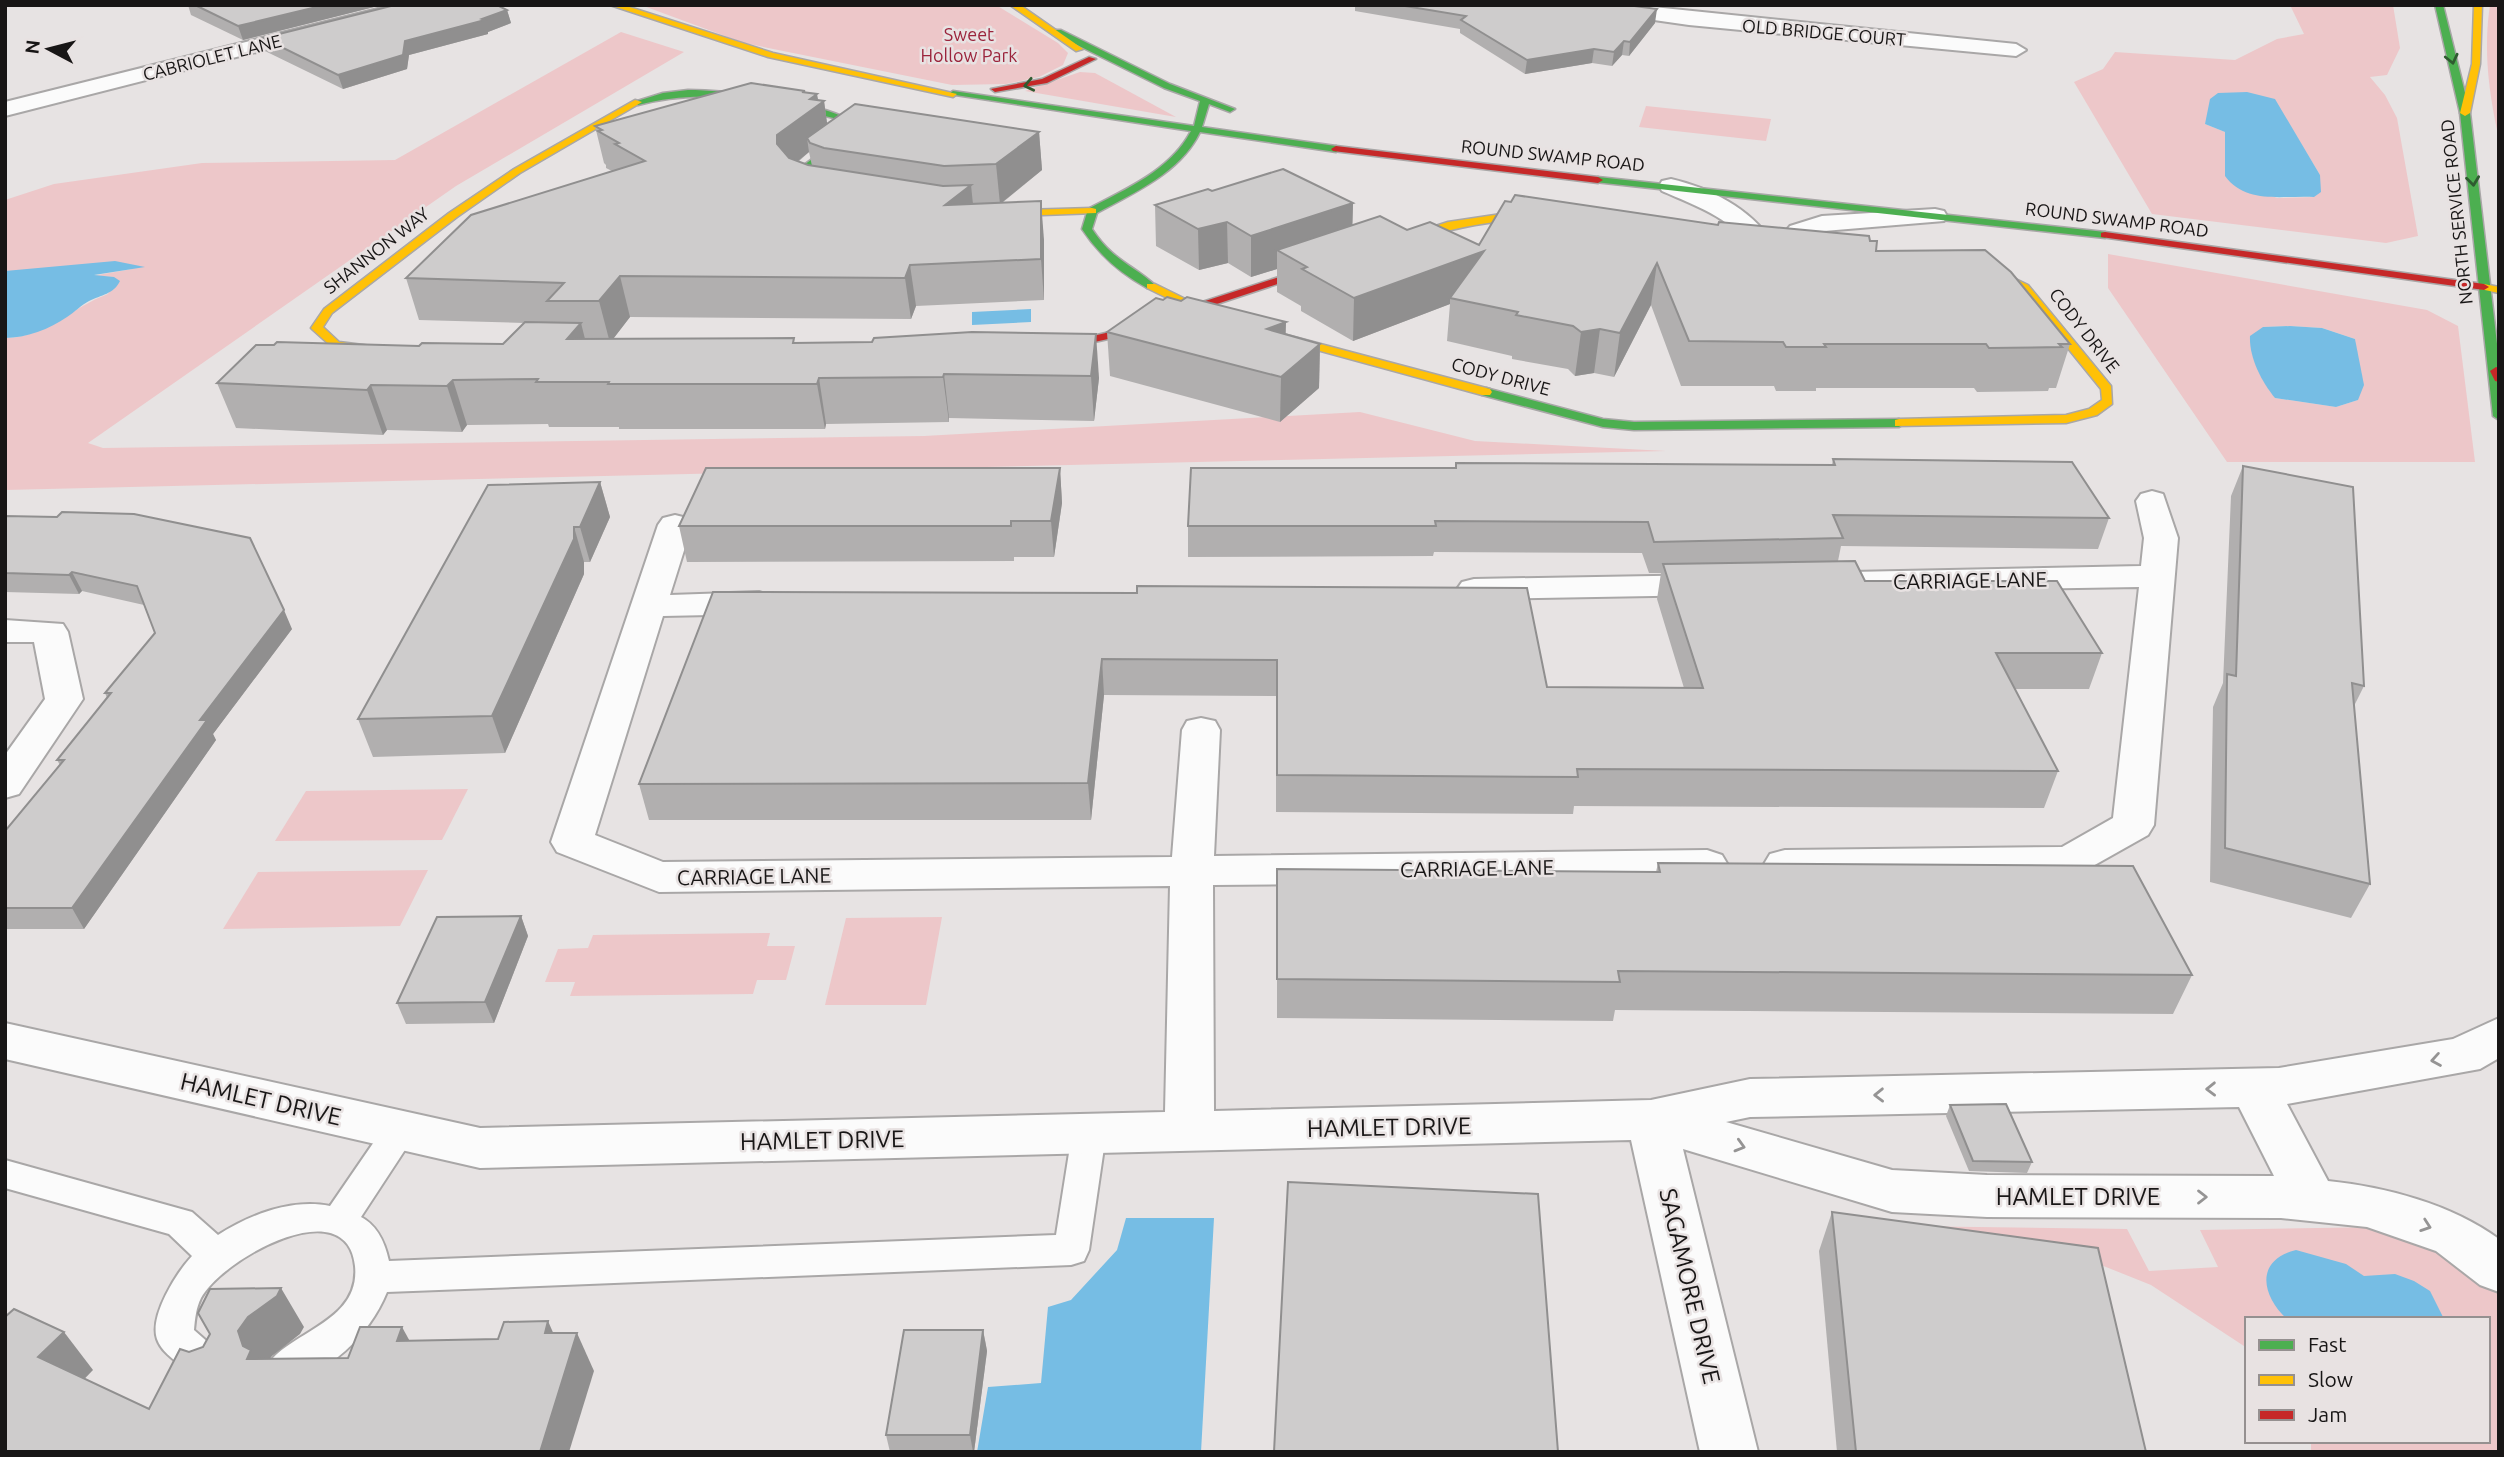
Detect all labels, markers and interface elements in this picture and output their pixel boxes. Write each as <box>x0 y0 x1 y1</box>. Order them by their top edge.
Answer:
north arrow <box>14 14 84 84</box>
street label: OLD BRIDGE COURT <box>1741 15 1907 49</box>
park label: Sweet Hollow Park <box>921 24 1017 65</box>
street label: CABRIOLET LANE <box>141 30 283 84</box>
text: N <box>20 39 44 55</box>
one-way arrow <box>2444 53 2458 65</box>
one-way arrow <box>1023 76 1035 91</box>
street label: NORTH SERVICE ROAD <box>2436 118 2476 306</box>
street label: ROUND SWAMP ROAD <box>1460 135 1646 175</box>
one-way arrow <box>2465 175 2480 187</box>
street label: ROUND SWAMP ROAD <box>2024 198 2210 240</box>
street label: SHANNON WAY <box>320 202 433 297</box>
street label: CODY DRIVE <box>2046 284 2124 376</box>
street label: CODY DRIVE <box>1449 353 1553 399</box>
street label: CARRIAGE LANE <box>1893 567 2047 593</box>
street label: CARRIAGE LANE <box>1400 855 1554 881</box>
street label: CARRIAGE LANE <box>677 863 831 889</box>
one-way arrow <box>2430 1052 2442 1067</box>
street label: HAMLET DRIVE <box>178 1067 344 1131</box>
one-way arrow <box>2205 1081 2216 1097</box>
one-way arrow <box>1874 1087 1884 1103</box>
street label: HAMLET DRIVE <box>1307 1112 1471 1142</box>
street label: HAMLET DRIVE <box>740 1125 904 1155</box>
one-way arrow <box>1734 1138 1746 1153</box>
street label: HAMLET DRIVE <box>1996 1183 2160 1210</box>
street label: SAGAMORE DRIVE <box>1654 1186 1726 1386</box>
one-way arrow <box>2197 1189 2208 1205</box>
one-way arrow <box>2419 1218 2431 1232</box>
legend <box>2245 1317 2490 1443</box>
text: Fast <box>2308 1332 2346 1356</box>
text: Slow <box>2308 1367 2353 1391</box>
text: Jam <box>2308 1402 2347 1426</box>

